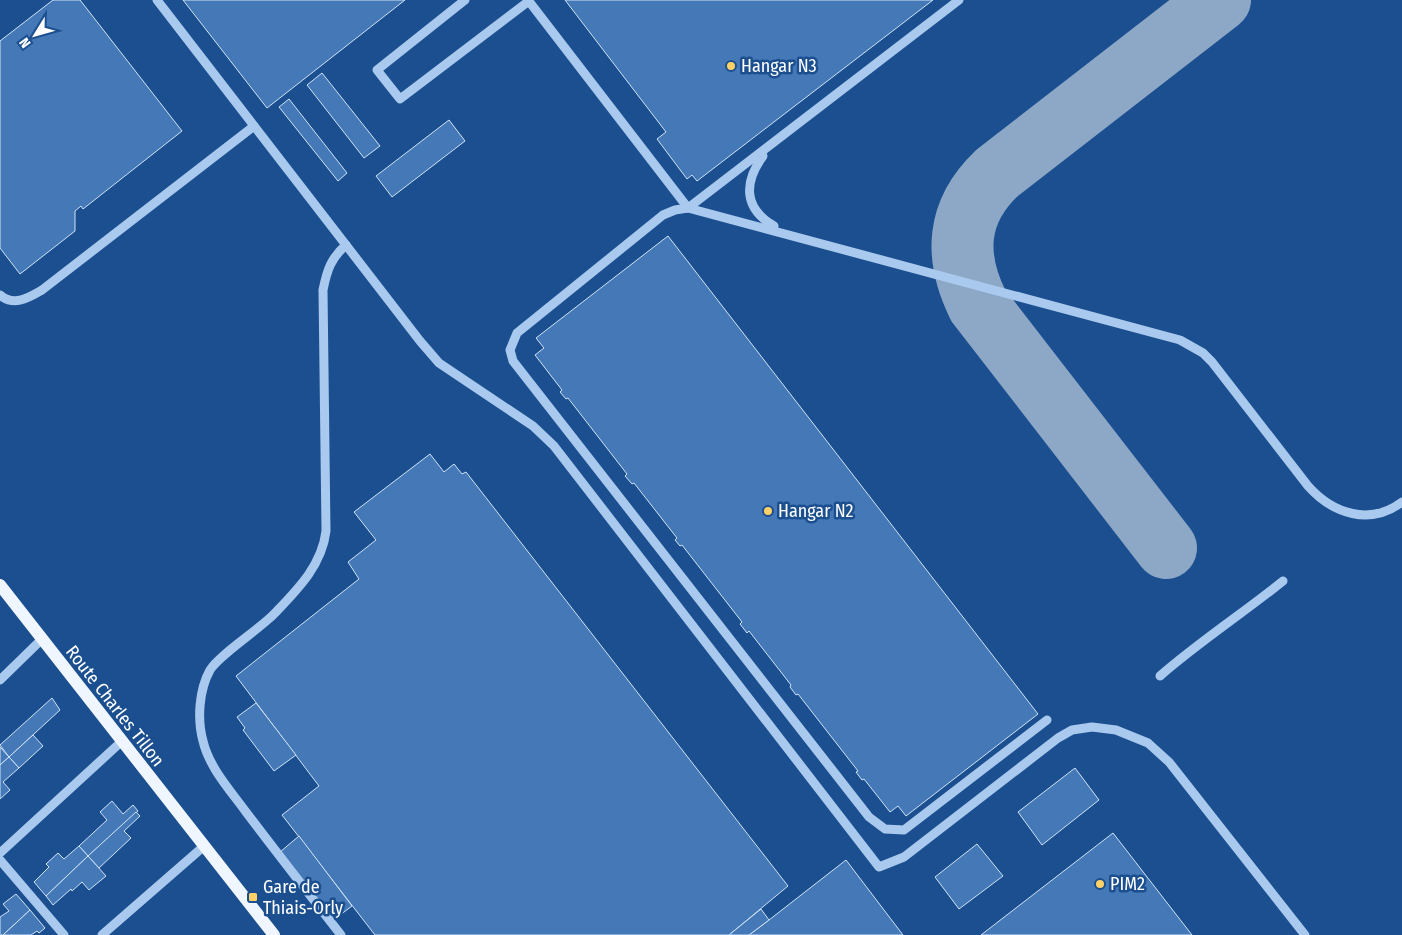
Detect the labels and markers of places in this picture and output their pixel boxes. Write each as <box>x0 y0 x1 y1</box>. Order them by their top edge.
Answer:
place label: Hangar N3 <box>741 55 817 77</box>
marker: Hangar N3 <box>725 60 737 72</box>
place label: Hangar N2 <box>778 500 854 522</box>
marker: Hangar N2 <box>762 505 774 517</box>
place label: PIM2 <box>1110 873 1145 895</box>
place label: Gare de Thiais-Orly <box>263 876 343 919</box>
marker: PIM2 <box>1094 878 1106 890</box>
marker: Gare de Thiais-Orly <box>247 891 259 903</box>

